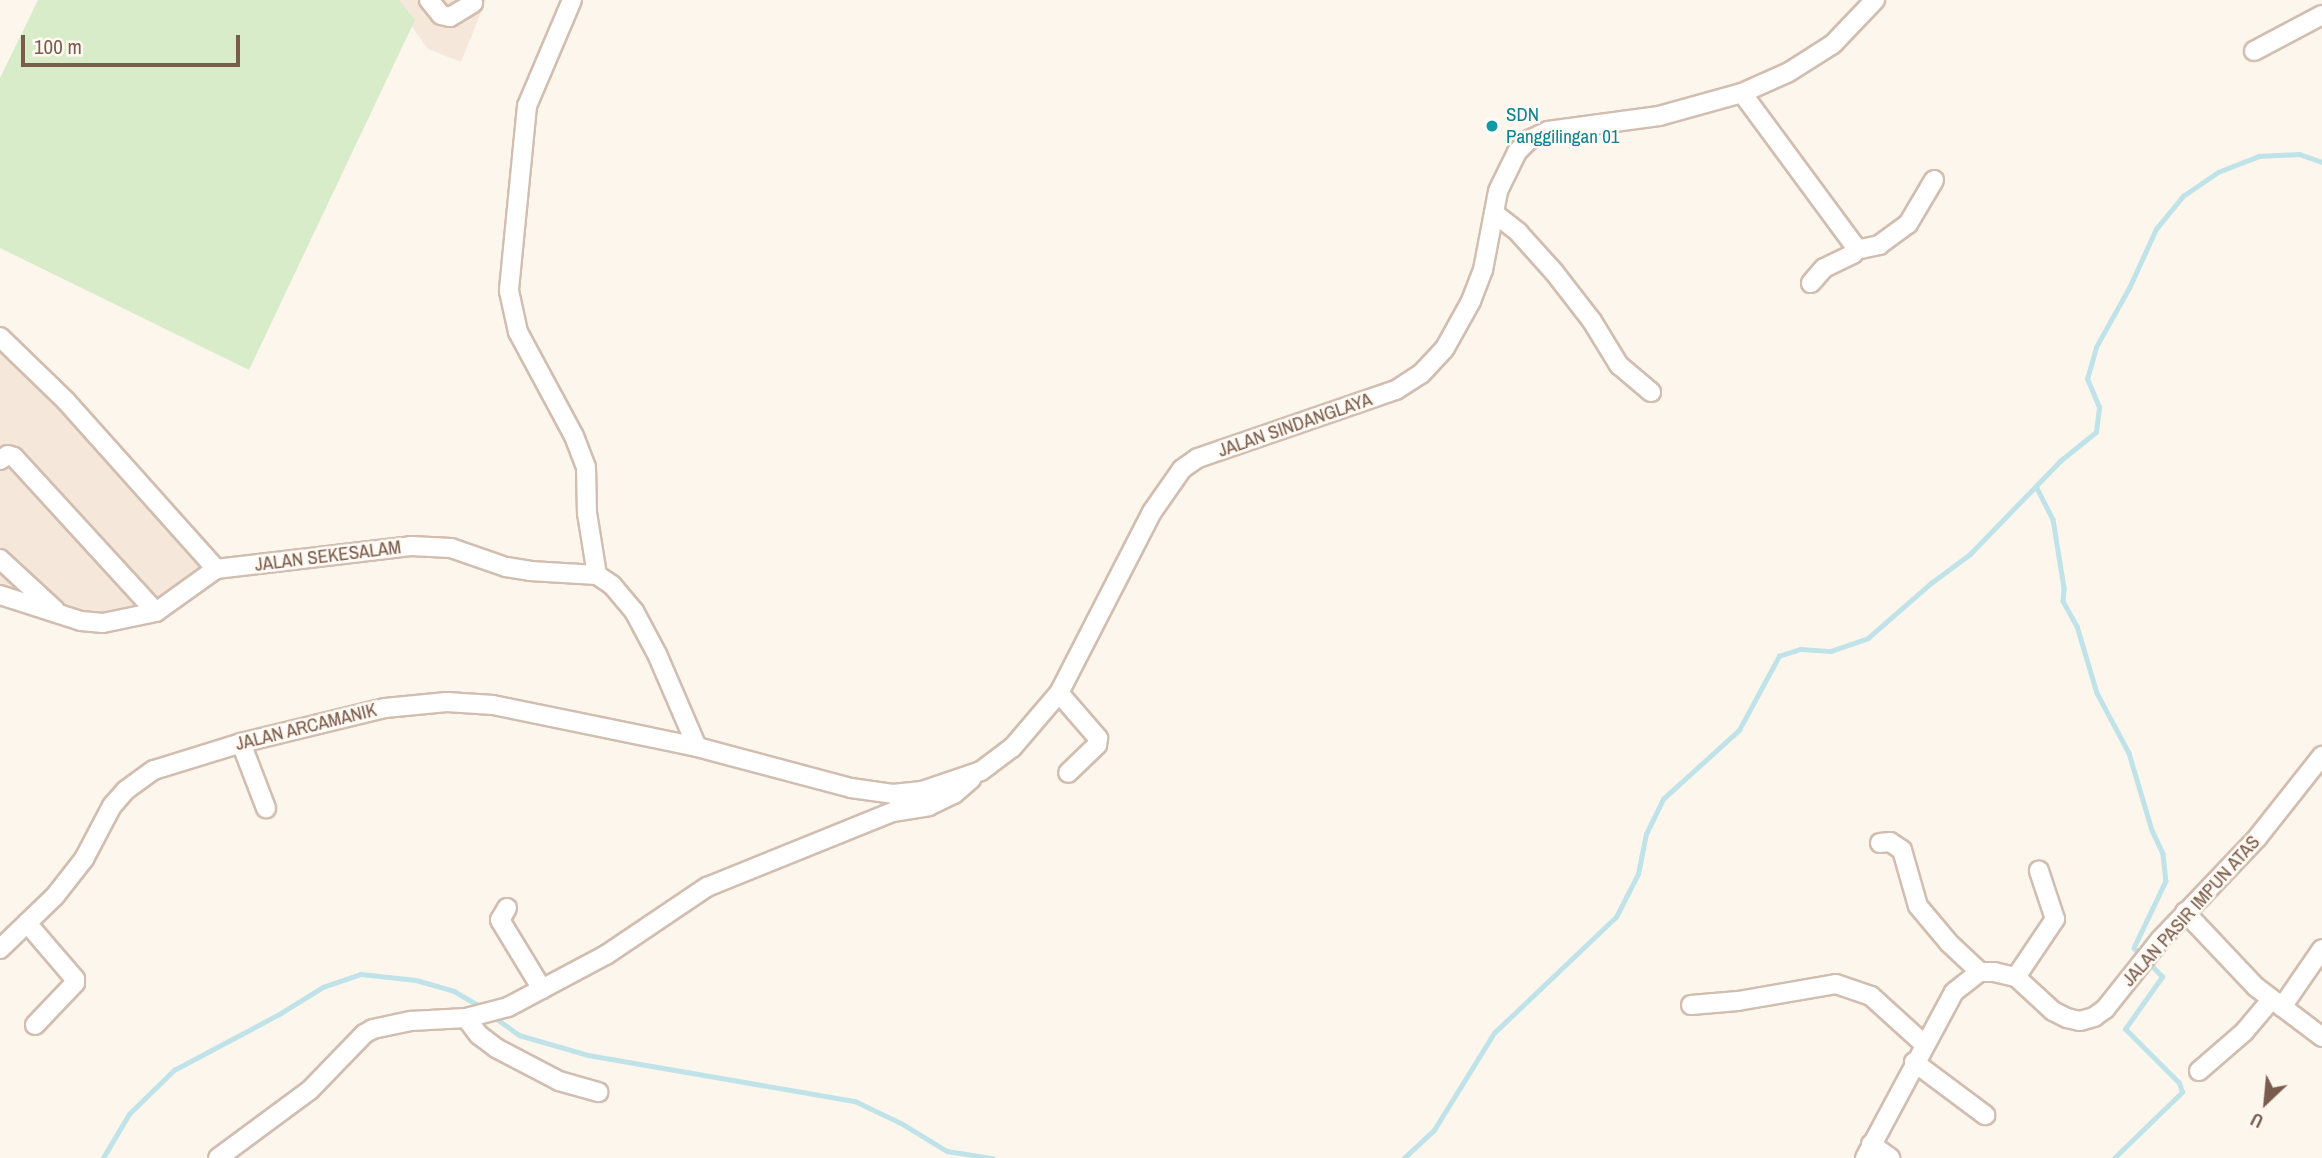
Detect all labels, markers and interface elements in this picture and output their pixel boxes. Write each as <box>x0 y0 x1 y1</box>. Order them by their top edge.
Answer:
scale bar <box>24 21 243 65</box>
text: 100 m <box>34 32 82 61</box>
place label: SDN Panggilingan 01 <box>1506 104 1619 148</box>
marker: SDN Panggilingan 01 <box>1484 118 1500 134</box>
street label: JALAN SINDANGLAYA <box>1215 388 1375 462</box>
street label: JALAN SEKESALAM <box>254 536 402 576</box>
street label: JALAN ARCAMANIK <box>233 698 379 756</box>
street label: JALAN PASIR IMPUN ATAS <box>2117 831 2265 991</box>
north arrow <box>2231 1067 2301 1137</box>
text: U <box>2246 1107 2268 1135</box>

